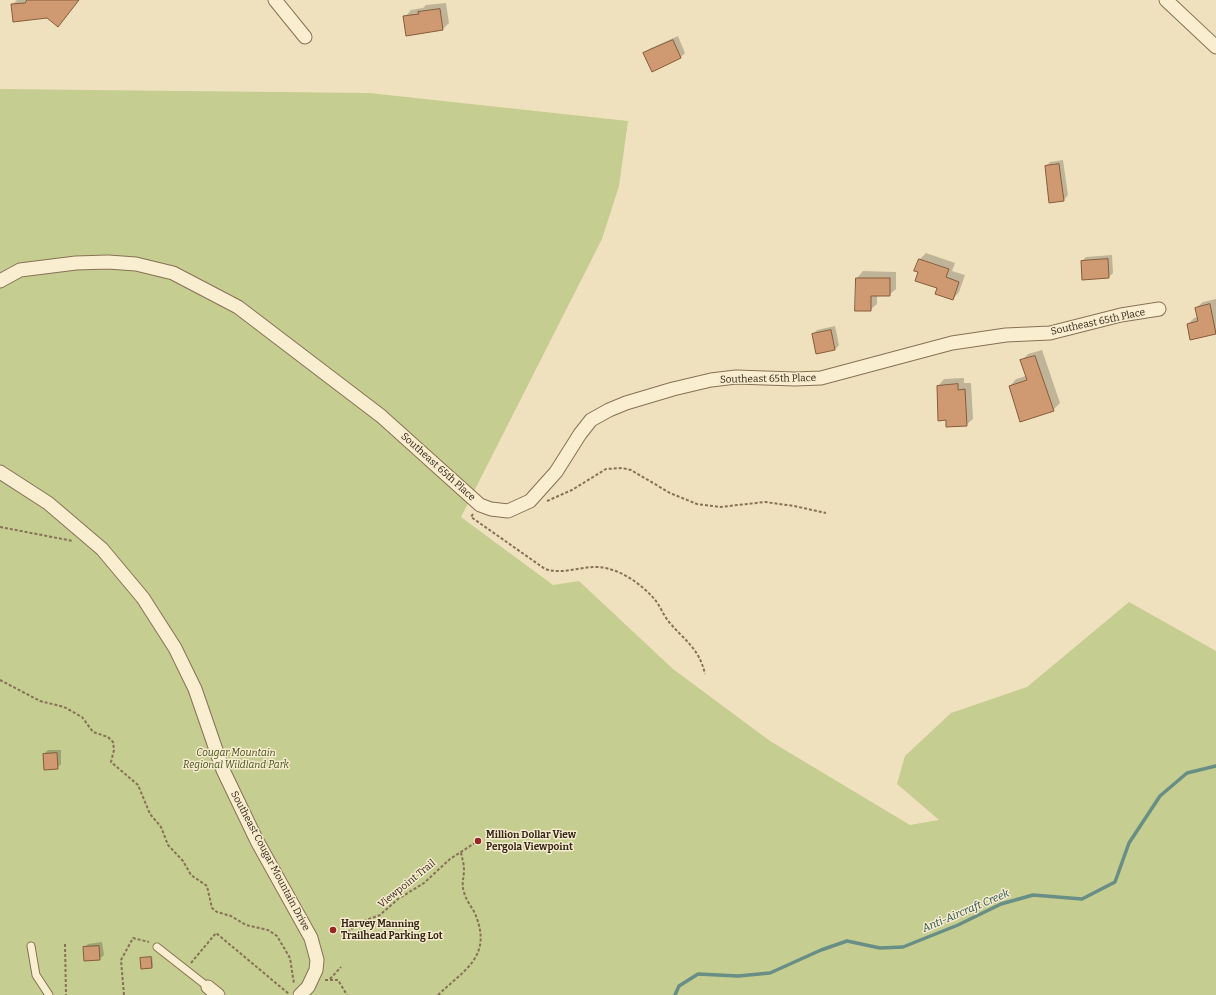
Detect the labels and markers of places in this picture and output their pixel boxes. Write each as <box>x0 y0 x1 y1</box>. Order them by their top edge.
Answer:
place label: Million Dollar View Pergola Viewpoint <box>486 829 576 852</box>
marker: Million Dollar View Pergola Viewpoint <box>473 836 483 846</box>
place label: Harvey Manning Trailhead Parking Lot <box>341 918 443 942</box>
marker: Harvey Manning Trailhead Parking Lot <box>328 925 338 935</box>

